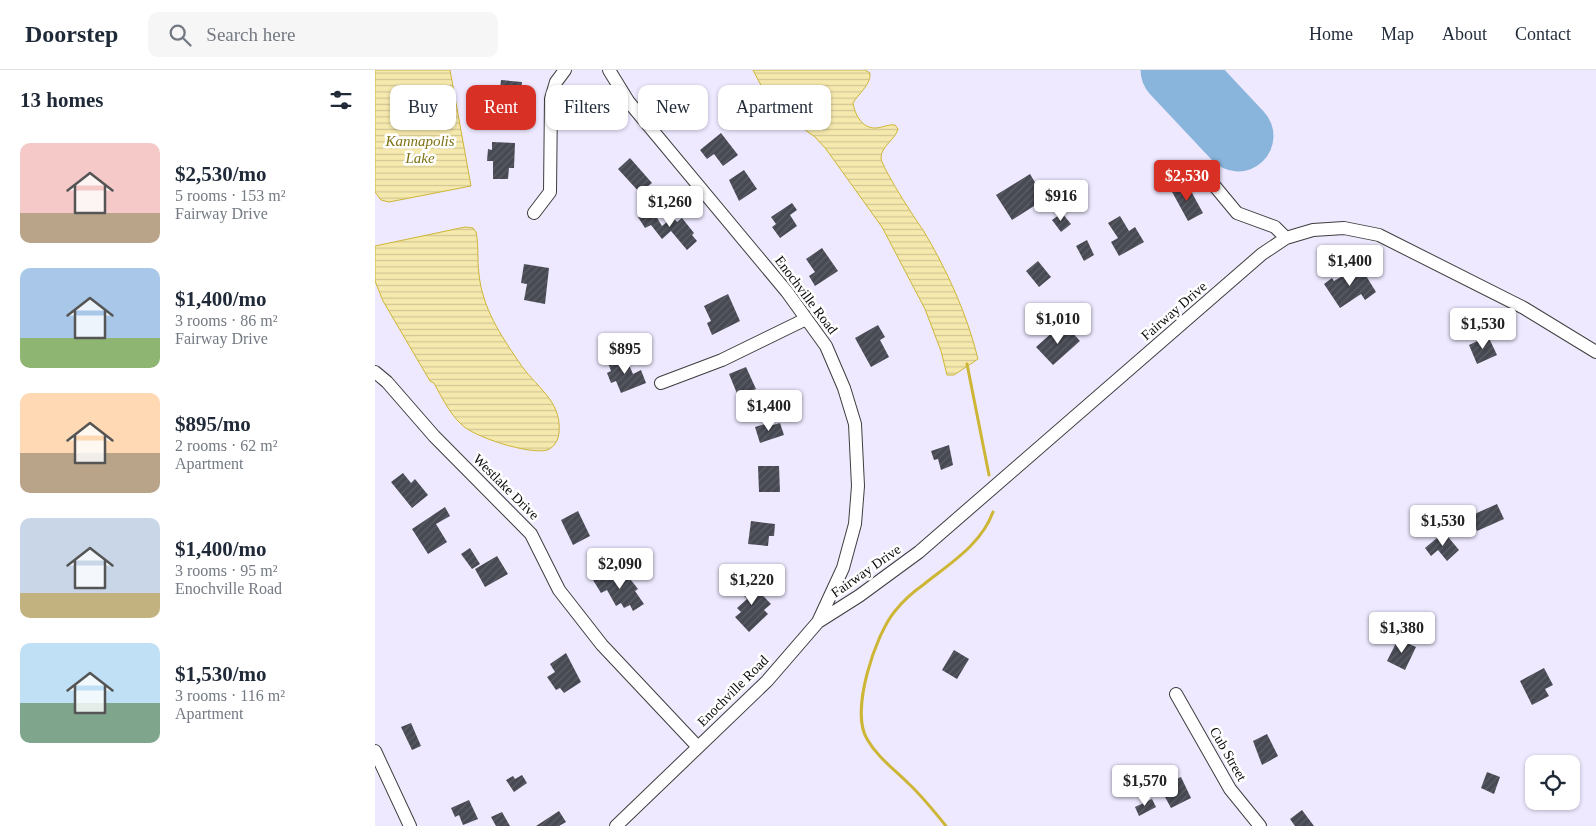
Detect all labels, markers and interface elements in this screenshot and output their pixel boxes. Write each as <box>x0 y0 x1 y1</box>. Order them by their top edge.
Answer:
search box <box>148 12 498 57</box>
text: Doorstep <box>25 21 118 47</box>
icon: search <box>166 21 194 49</box>
text: Search here <box>206 24 295 45</box>
text: Home <box>1309 24 1353 44</box>
text: Map <box>1381 24 1414 44</box>
text: About <box>1442 24 1487 44</box>
text: Contact <box>1515 24 1571 44</box>
chip: Buy <box>390 85 456 130</box>
chip: Rent <box>466 85 536 130</box>
chip: Filters <box>546 85 628 130</box>
chip: New <box>638 85 708 130</box>
chip: Apartment <box>718 85 831 130</box>
icon: filters <box>327 86 355 114</box>
text: 13 homes <box>20 88 103 112</box>
water label: Kannapolis Lake <box>384 133 455 166</box>
pin: $2,530 <box>1146 160 1228 202</box>
text: $2,530/mo <box>175 162 267 186</box>
icon: home <box>60 163 120 223</box>
text: $2,530 <box>1165 167 1209 184</box>
pin: $916 <box>1031 180 1091 222</box>
pin: $1,260 <box>629 186 711 228</box>
text: 5 rooms · 153 m² <box>175 187 286 204</box>
text: $916 <box>1045 187 1077 204</box>
text: $1,260 <box>648 193 692 210</box>
text: Fairway Drive <box>175 205 268 222</box>
pin: $1,400 <box>1309 244 1391 287</box>
text: $1,400 <box>1328 252 1372 269</box>
street label: Enochville Road <box>772 253 840 337</box>
street label: Fairway Drive <box>1138 279 1210 343</box>
text: $1,400/mo <box>175 287 267 311</box>
icon: home <box>60 288 120 348</box>
pin: $1,010 <box>1017 302 1099 345</box>
pin: $1,530 <box>1442 308 1524 350</box>
text: $1,010 <box>1036 310 1080 327</box>
text: 3 rooms · 86 m² <box>175 312 278 329</box>
text: $1,530 <box>1461 315 1505 332</box>
text: Fairway Drive <box>175 330 268 347</box>
pin: $895 <box>595 332 655 375</box>
text: $895 <box>609 340 641 357</box>
pin: $1,400 <box>728 390 810 432</box>
text: $1,400 <box>747 397 791 414</box>
text: $895/mo <box>175 412 251 436</box>
icon: home <box>60 413 120 473</box>
text: 2 rooms · 62 m² <box>175 437 278 454</box>
street label: Westlake Drive <box>470 451 542 523</box>
text: Apartment <box>175 455 243 472</box>
pin: $1,530 <box>1402 504 1484 547</box>
text: $1,530 <box>1421 512 1465 529</box>
text: $1,400/mo <box>175 537 267 561</box>
icon: home <box>60 538 120 598</box>
street label: Fairway Drive <box>828 542 904 600</box>
pin: $2,090 <box>579 548 661 590</box>
text: $2,090 <box>598 555 642 572</box>
text: 3 rooms · 95 m² <box>175 562 278 579</box>
pin: $1,220 <box>711 564 793 606</box>
text: $1,220 <box>730 571 774 588</box>
text: Enochville Road <box>175 580 282 597</box>
pin: $1,380 <box>1361 612 1443 654</box>
text: $1,380 <box>1380 619 1424 636</box>
street label: Enochville Road <box>695 653 771 729</box>
text: $1,530/mo <box>175 662 267 686</box>
icon: home <box>60 663 120 723</box>
text: 3 rooms · 116 m² <box>175 687 285 704</box>
text: Apartment <box>175 705 243 722</box>
street label: Cub Street <box>1207 724 1249 784</box>
map controls <box>1525 755 1580 810</box>
button: locate <box>1525 755 1580 810</box>
pin: $1,570 <box>1104 764 1186 807</box>
text: $1,570 <box>1123 772 1167 789</box>

